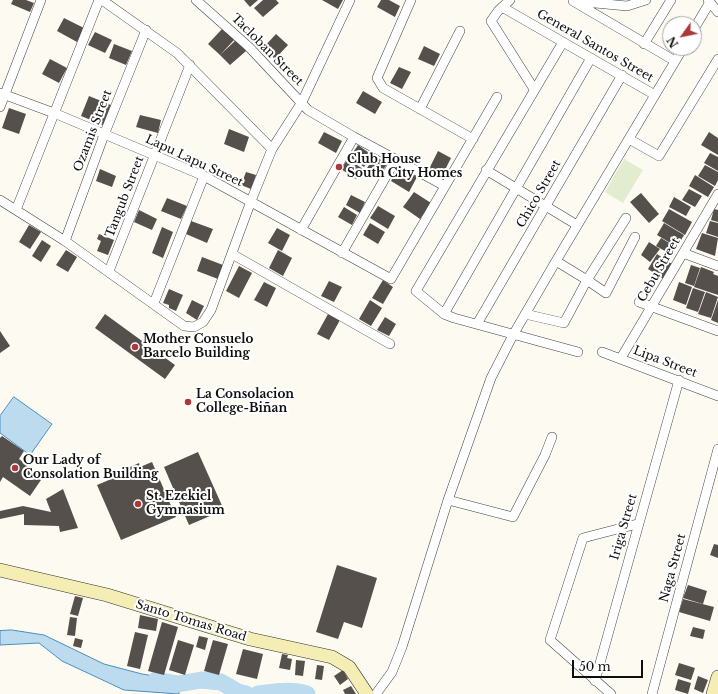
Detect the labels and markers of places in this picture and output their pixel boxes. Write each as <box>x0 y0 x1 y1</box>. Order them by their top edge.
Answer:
place label: Club House South City Homes <box>347 153 462 181</box>
marker: Club House South City Homes <box>334 162 344 172</box>
place label: Mother Consuelo Barcelo Building <box>143 333 254 361</box>
marker: Mother Consuelo Barcelo Building <box>130 342 140 352</box>
place label: La Consolacion College-Biñan <box>196 388 294 416</box>
marker: La Consolacion College-Biñan <box>183 397 193 407</box>
place label: Our Lady of Consolation Building <box>23 454 158 482</box>
marker: Our Lady of Consolation Building <box>10 463 20 473</box>
place label: St. Ezekiel Gymnasium <box>146 490 225 518</box>
marker: St. Ezekiel Gymnasium <box>133 499 143 509</box>

